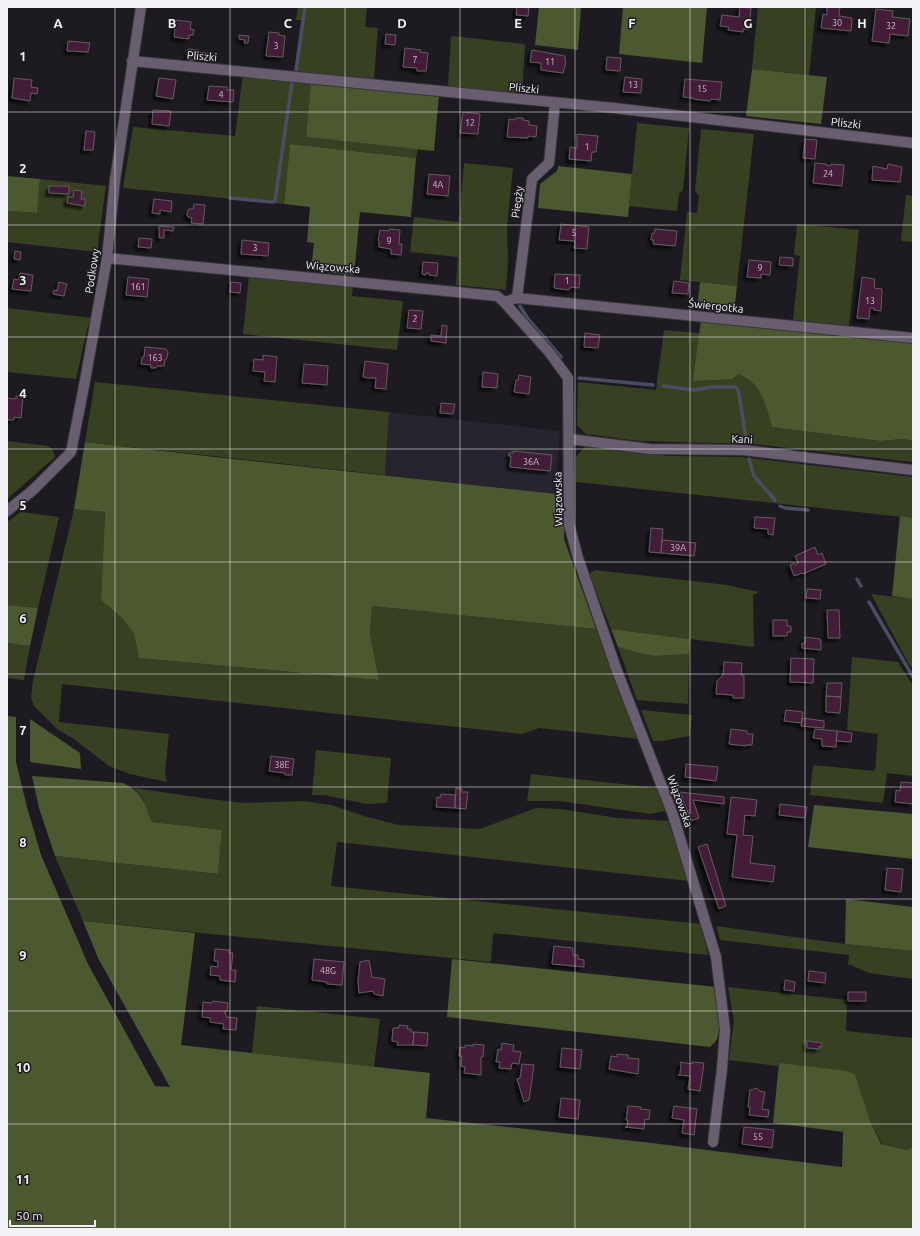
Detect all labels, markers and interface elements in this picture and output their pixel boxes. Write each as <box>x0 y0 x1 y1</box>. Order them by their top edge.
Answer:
text: A <box>53 16 63 30</box>
text: B <box>168 16 177 30</box>
text: C <box>284 16 293 30</box>
text: D <box>397 16 407 30</box>
text: E <box>514 16 522 30</box>
text: F <box>628 16 636 30</box>
text: G <box>744 16 753 30</box>
text: H <box>857 16 867 30</box>
house number: 30 <box>832 18 842 28</box>
house number: 32 <box>886 21 896 31</box>
house number: 3 <box>273 41 279 51</box>
text: 1 <box>19 49 27 63</box>
street label: Pliszki <box>186 49 218 63</box>
house number: 7 <box>412 55 418 65</box>
house number: 11 <box>545 57 555 67</box>
street label: Pliszki <box>508 80 540 96</box>
house number: 13 <box>628 80 638 90</box>
house number: 15 <box>697 84 707 94</box>
house number: 4 <box>218 90 224 100</box>
street label: Pliszki <box>830 115 862 131</box>
house number: 12 <box>465 118 475 128</box>
house number: 1 <box>584 142 590 152</box>
text: 2 <box>19 161 27 175</box>
house number: 24 <box>823 169 833 179</box>
house number: 4A <box>433 180 444 190</box>
street label: Piegży <box>509 185 525 219</box>
house number: 5 <box>571 228 577 238</box>
house number: 9 <box>386 236 392 246</box>
house number: 3 <box>252 243 258 253</box>
street label: Podkowy <box>83 247 102 294</box>
street label: Wiązowska <box>305 259 361 275</box>
house number: 9 <box>757 263 763 273</box>
text: 3 <box>19 273 27 287</box>
house number: 1 <box>564 276 570 286</box>
house number: 161 <box>130 282 146 292</box>
street label: Świergotka <box>688 296 744 315</box>
house number: 13 <box>865 296 875 306</box>
house number: 2 <box>412 314 418 324</box>
house number: 163 <box>147 353 163 363</box>
text: 4 <box>19 386 27 400</box>
street label: Kani <box>731 432 753 446</box>
house number: 36A <box>523 457 539 467</box>
street label: Wiązowska <box>552 472 564 526</box>
text: 5 <box>19 498 27 512</box>
house number: 39A <box>670 543 686 553</box>
text: 6 <box>19 611 27 625</box>
text: 7 <box>19 723 27 737</box>
house number: 38E <box>274 760 290 770</box>
street label: Wiązowska <box>665 773 695 829</box>
text: 8 <box>19 835 27 849</box>
text: 9 <box>19 948 27 962</box>
house number: 48G <box>320 966 336 976</box>
text: 10 <box>16 1060 30 1074</box>
house number: 55 <box>753 1132 763 1142</box>
text: 11 <box>16 1172 30 1186</box>
scale bar <box>10 1202 95 1228</box>
text: 50 m <box>16 1209 43 1222</box>

